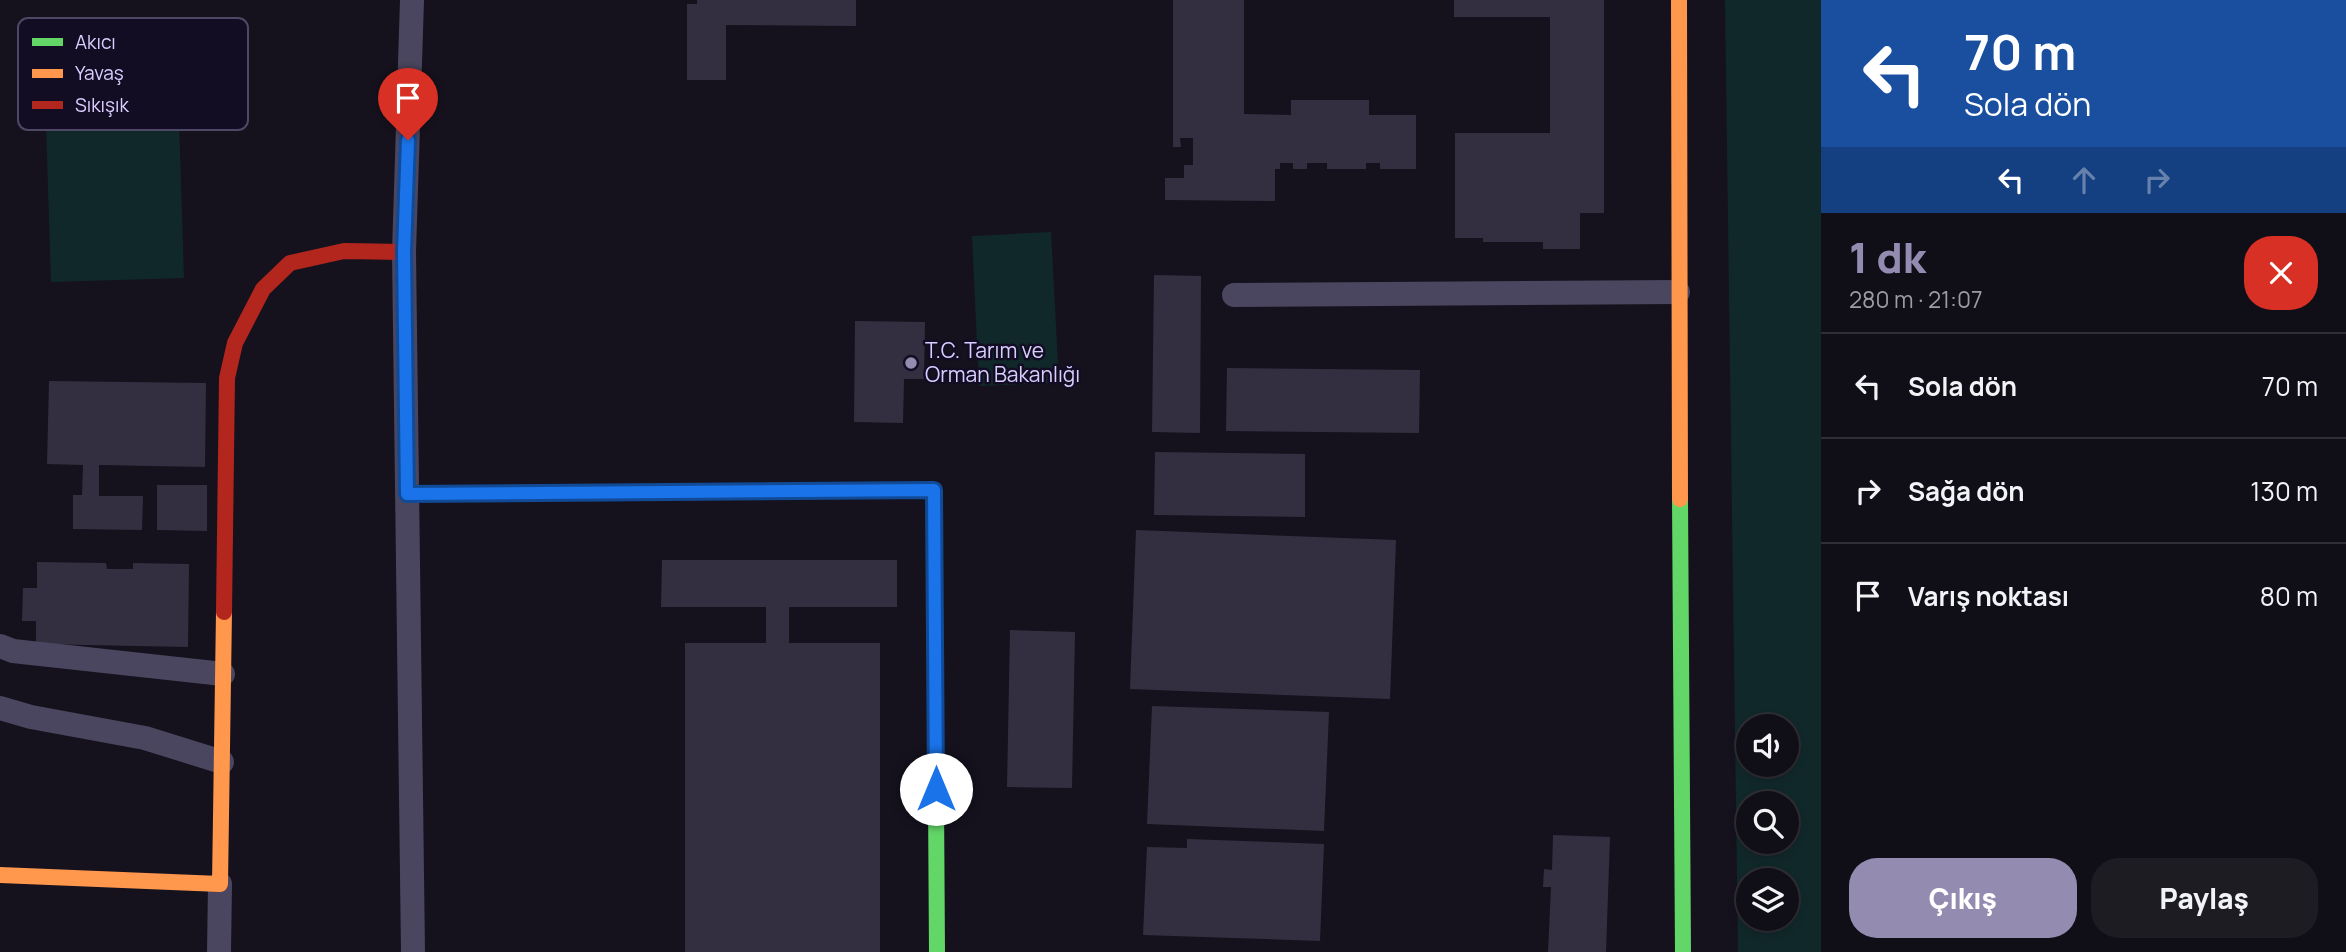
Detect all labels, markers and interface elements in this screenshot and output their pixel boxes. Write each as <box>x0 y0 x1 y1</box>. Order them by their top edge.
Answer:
legend <box>18 18 248 130</box>
text: 70 m <box>1964 18 2076 85</box>
icon: left <box>1849 28 1940 119</box>
text: Akıcı <box>75 29 116 55</box>
text: Yavaş <box>75 60 124 86</box>
pin <box>378 68 438 140</box>
icon: arrive <box>389 79 427 117</box>
text: Sola dön <box>1964 82 2091 126</box>
text: Sıkışık <box>75 92 129 118</box>
icon: left <box>1992 161 2030 199</box>
icon: ahead <box>2065 161 2103 199</box>
icon: right <box>2138 161 2176 199</box>
text: 1 dk <box>1849 228 1926 286</box>
button: close <box>2244 236 2318 310</box>
text: 280 m · 21:07 <box>1849 283 1983 315</box>
place label: T.C. Tarım ve Orman Bakanlığı <box>925 336 1080 388</box>
marker: T.C. Tarım ve Orman Bakanlığı <box>903 355 919 371</box>
icon: left <box>1849 367 1887 405</box>
text: Sola dön <box>1908 368 2017 404</box>
text: 70 m <box>2262 368 2318 404</box>
icon: right <box>1849 472 1887 510</box>
text: Sağa dön <box>1908 473 2025 509</box>
text: 130 m <box>2250 473 2318 509</box>
icon: arrive <box>1849 577 1887 615</box>
text: Varış noktası <box>1908 578 2069 614</box>
text: 80 m <box>2260 578 2318 614</box>
map controls <box>1736 714 1799 931</box>
button: sound <box>1736 714 1799 777</box>
position arrow <box>899 752 973 826</box>
button: search <box>1736 791 1799 854</box>
button: Çıkış <box>1849 858 2077 938</box>
button: Paylaş <box>2091 858 2318 938</box>
button: layers <box>1736 868 1799 931</box>

